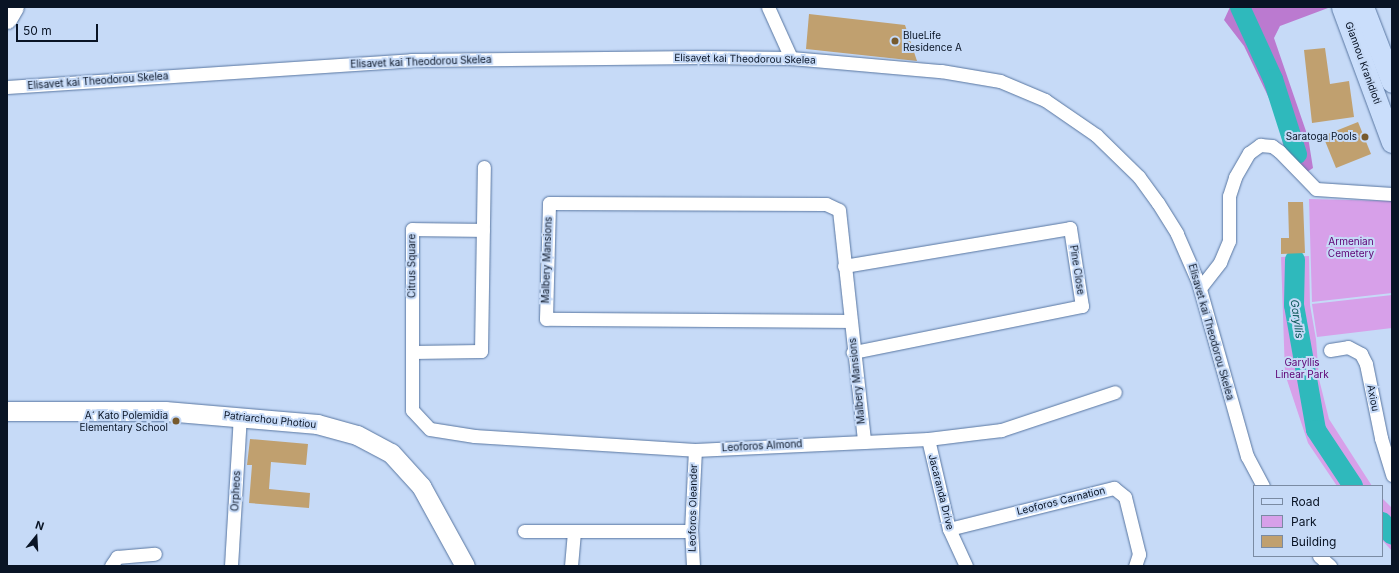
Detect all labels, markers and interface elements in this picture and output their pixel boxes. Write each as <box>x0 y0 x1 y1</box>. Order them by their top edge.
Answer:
scale bar <box>18 16 100 42</box>
street label: Giannou Kranidioti <box>1343 20 1383 106</box>
text: 50 m <box>23 23 52 38</box>
place label: BlueLife Residence A <box>903 29 962 52</box>
marker: BlueLife Residence A <box>890 36 900 46</box>
street label: Elisavet kai Theodorou Skelea <box>674 52 816 66</box>
street label: Elisavet kai Theodorou Skelea <box>350 54 492 70</box>
street label: Elisavet kai Theodorou Skelea <box>27 70 169 92</box>
place label: Saratoga Pools <box>1286 131 1357 143</box>
marker: Saratoga Pools <box>1360 132 1370 142</box>
street label: Malbery Mansions <box>539 216 555 304</box>
street label: Citrus Square <box>406 234 418 298</box>
park label: Armenian Cemetery <box>1328 235 1374 258</box>
street label: Pine Close <box>1067 244 1087 296</box>
street label: Elisavet kai Theodorou Skelea <box>1186 262 1236 402</box>
water label: Garyllis <box>1288 299 1306 339</box>
street label: Malbery Mansions <box>846 337 868 425</box>
park label: Garyllis Linear Park <box>1275 356 1329 380</box>
street label: Axiou <box>1365 384 1381 412</box>
place label: A´ Kato Polemidia Elementary School <box>79 409 168 432</box>
street label: Patriarchou Photiou <box>223 409 317 431</box>
marker: A´ Kato Polemidia Elementary School <box>171 416 181 426</box>
street label: Leoforos Almond <box>721 438 803 454</box>
street label: Jacaranda Drive <box>926 453 956 531</box>
street label: Leoforos Oleander <box>686 464 700 552</box>
street label: Orpheos <box>229 470 243 512</box>
street label: Leoforos Carnation <box>1016 484 1106 518</box>
legend <box>1253 485 1383 557</box>
text: Road <box>1291 494 1320 509</box>
text: Park <box>1291 514 1317 529</box>
north arrow <box>16 517 56 557</box>
text: N <box>34 518 46 534</box>
text: Building <box>1291 534 1336 549</box>

